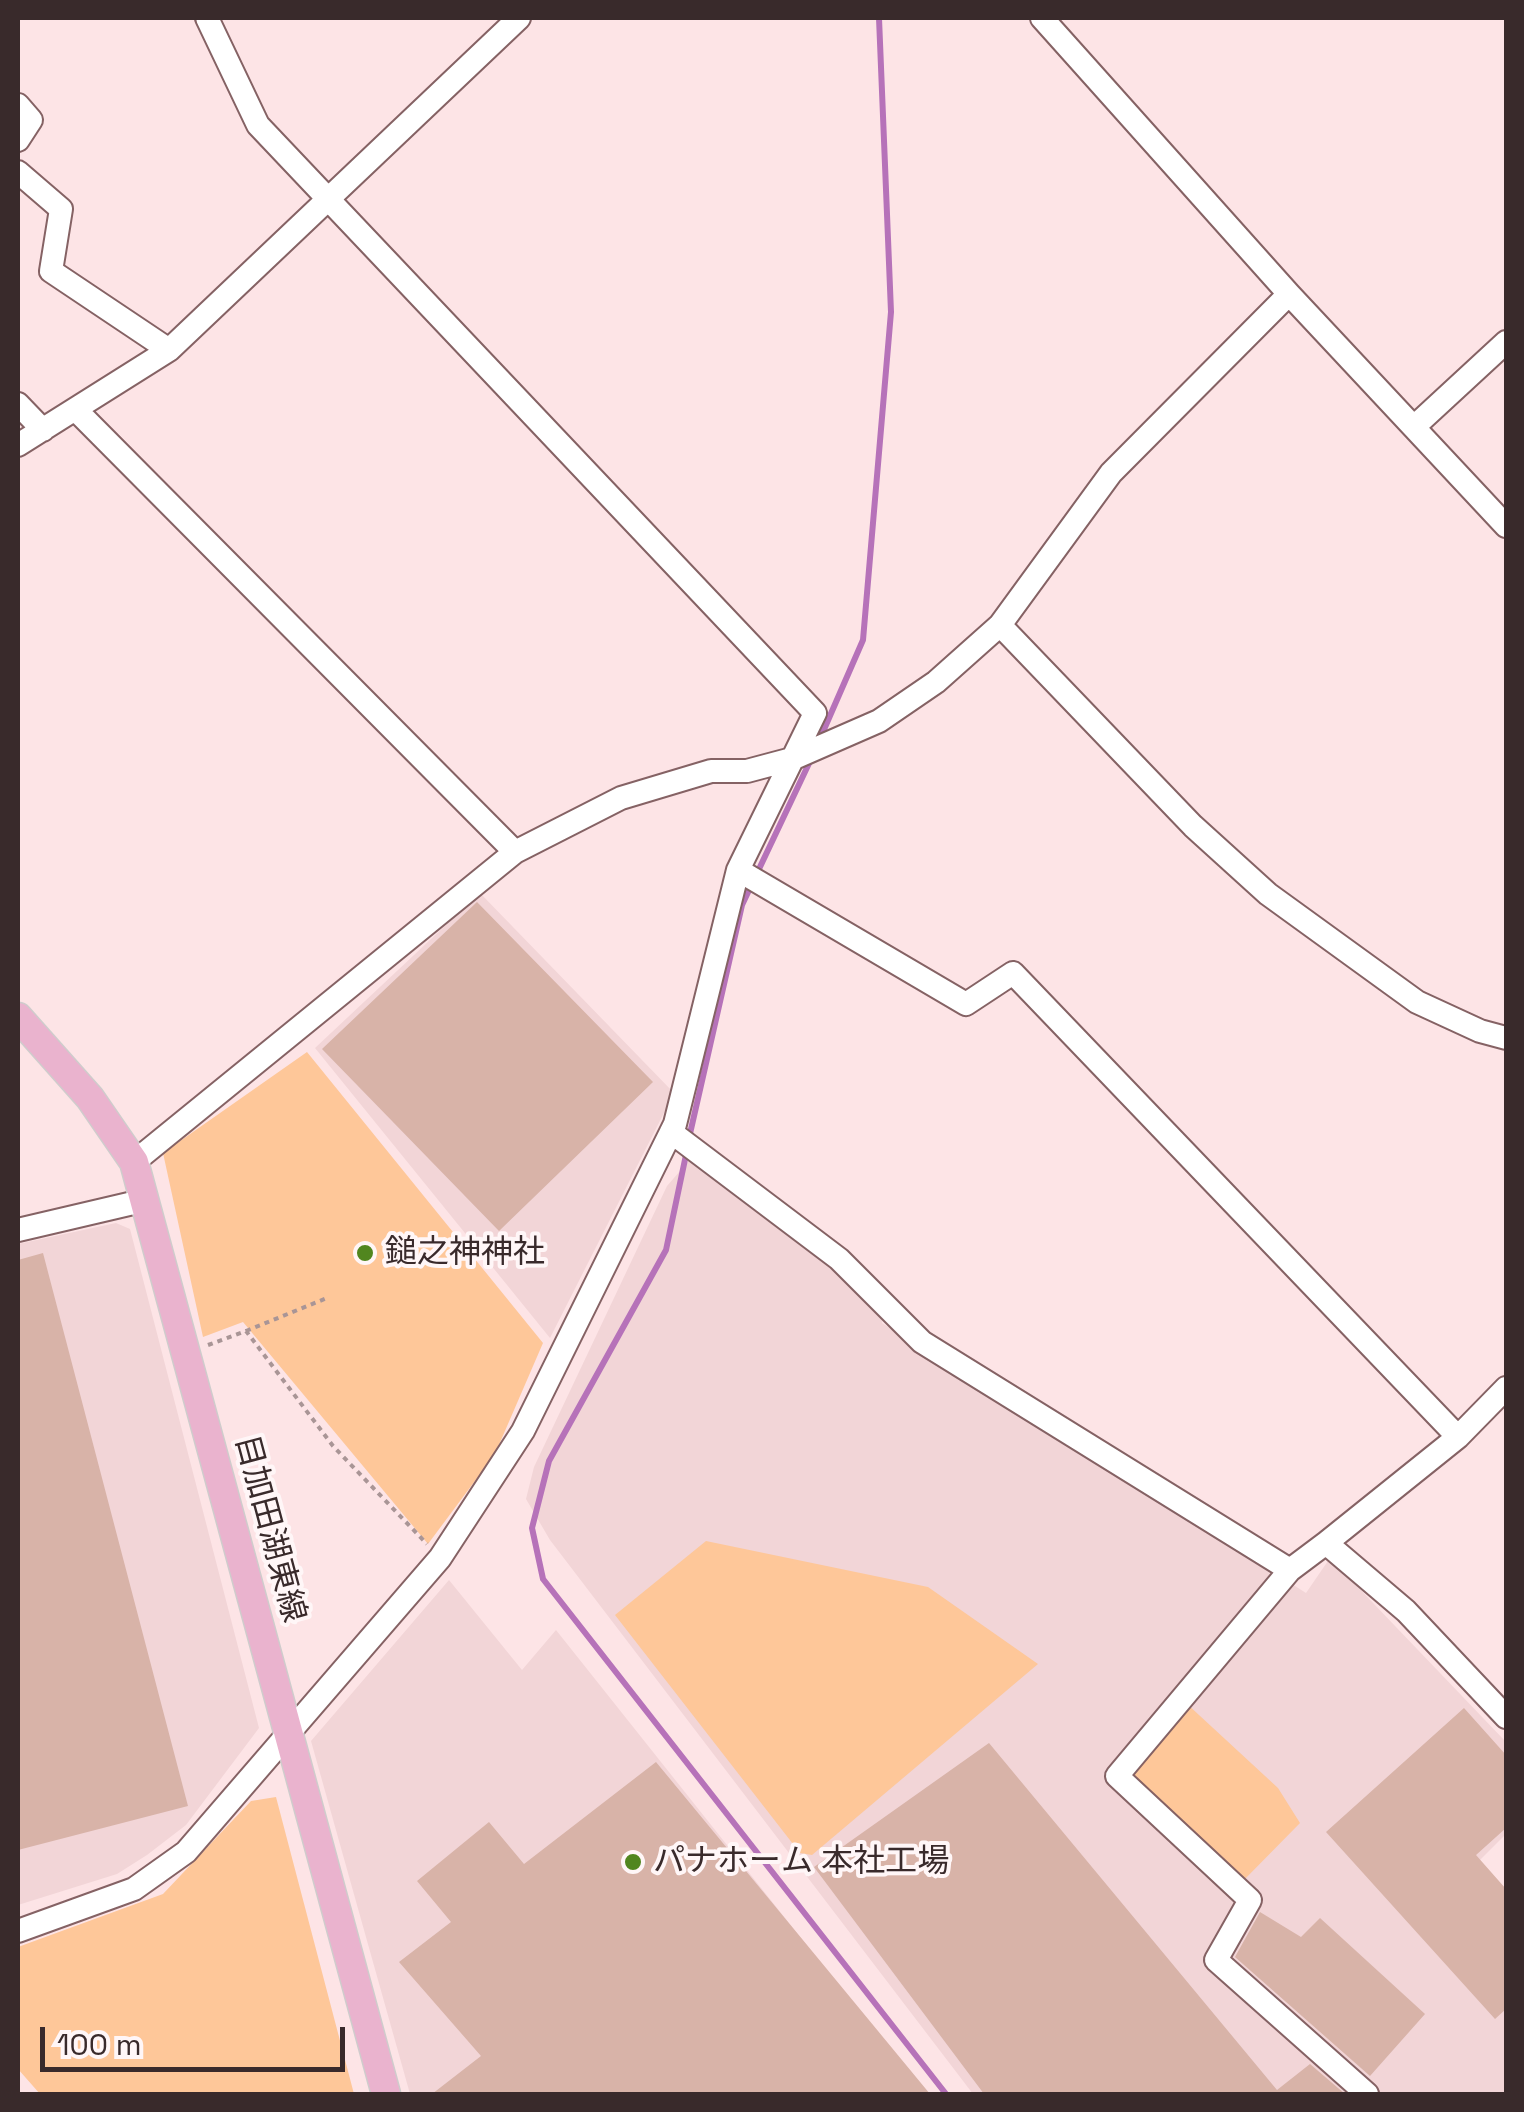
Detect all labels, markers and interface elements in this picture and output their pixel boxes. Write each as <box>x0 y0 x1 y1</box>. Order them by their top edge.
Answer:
place label: 鎚之神神社 <box>385 1234 545 1272</box>
marker: 鎚之神神社 <box>354 1242 376 1264</box>
street label: 目加田湖東線 <box>226 1431 312 1627</box>
place label: パナホーム 本社工場 <box>653 1843 949 1881</box>
marker: パナホーム 本社工場 <box>622 1851 644 1873</box>
scale bar <box>45 2007 350 2069</box>
text: 100 m <box>57 2025 142 2064</box>

